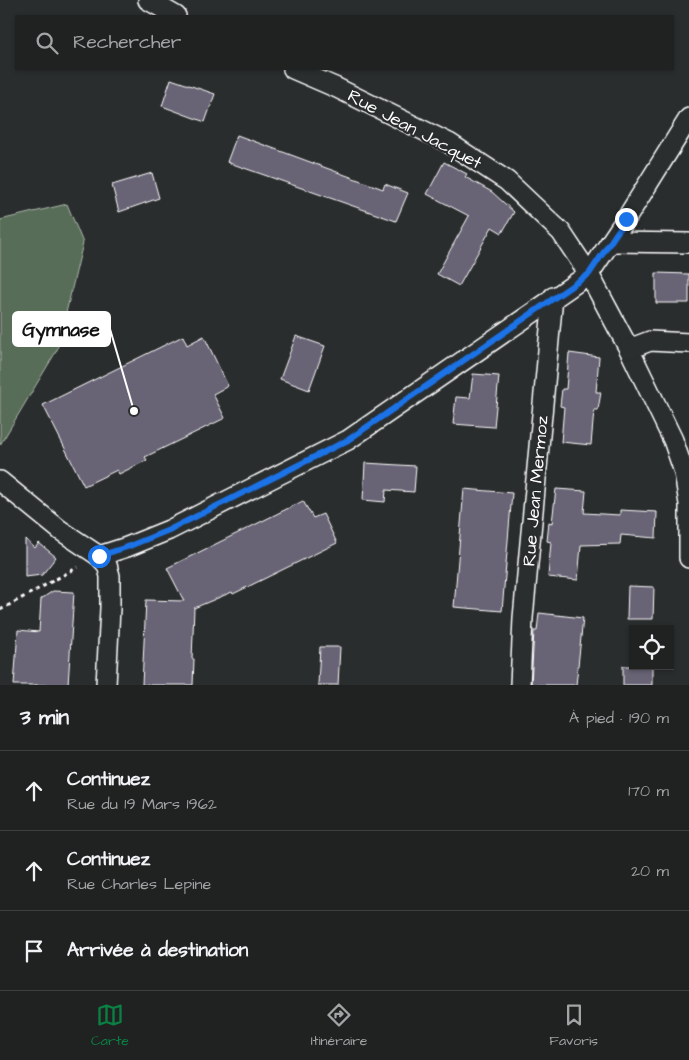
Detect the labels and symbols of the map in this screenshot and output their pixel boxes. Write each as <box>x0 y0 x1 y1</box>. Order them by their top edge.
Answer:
street label: Rue Jean Jacquet <box>343 83 487 176</box>
route end <box>615 208 638 231</box>
callout: Gymnase <box>13 312 110 346</box>
text: Gymnase <box>22 317 100 345</box>
street label: Rue Jean Mermoz <box>516 415 555 567</box>
route start <box>88 545 111 568</box>

